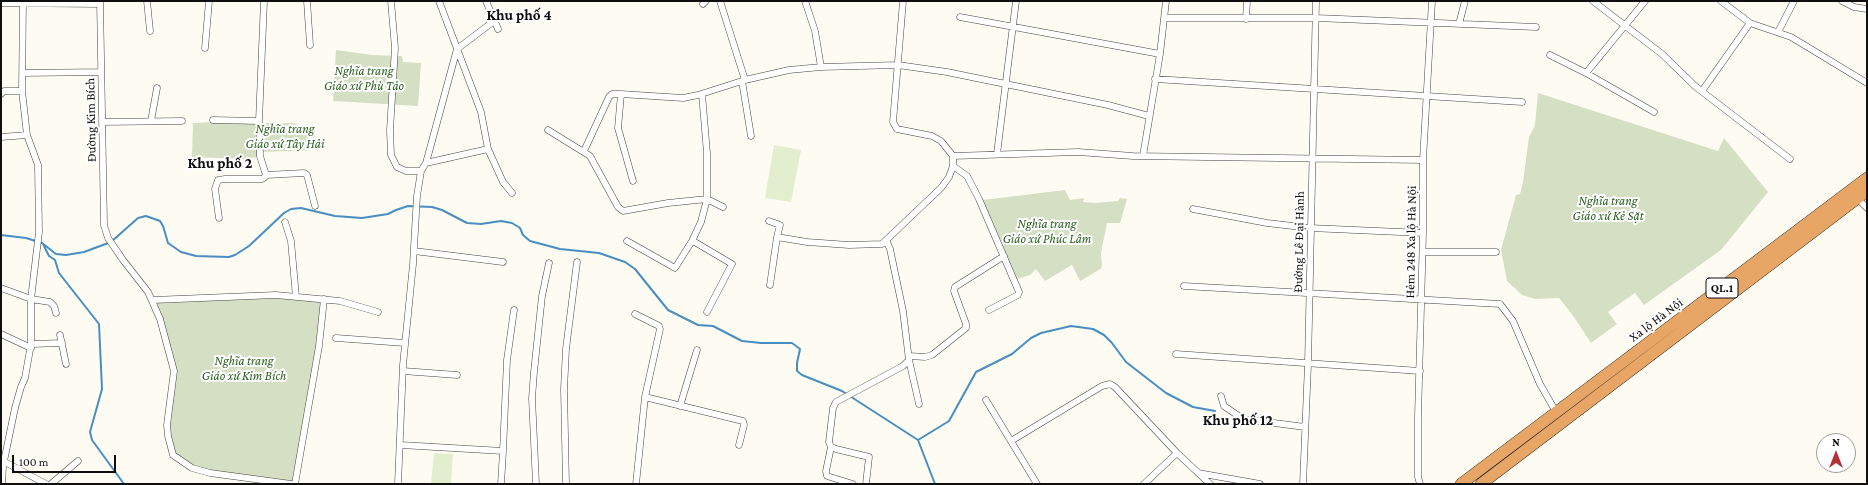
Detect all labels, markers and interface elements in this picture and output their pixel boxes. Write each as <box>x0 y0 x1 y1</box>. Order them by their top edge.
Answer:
district label: Khu phố 4 <box>486 6 552 24</box>
park label: Nghĩa trang Giáo xứ Phù Tảo <box>324 63 404 94</box>
street label: Đường Kim Bích <box>82 78 100 162</box>
park label: Nghĩa trang Giáo xứ Tây Hải <box>246 121 324 152</box>
district label: Khu phố 2 <box>188 154 252 172</box>
street label: Hẻm 248 Xa lộ Hà Nội <box>1402 186 1420 298</box>
street label: Đường Lê Đại Hành <box>1290 191 1308 293</box>
park label: Nghĩa trang Giáo xứ Kẻ Sặt <box>1573 193 1643 224</box>
park label: Nghĩa trang Giáo xứ Phúc Lâm <box>1003 216 1091 247</box>
road number: QL.1 <box>1706 278 1738 298</box>
street label: Xa lộ Hà Nội <box>1626 295 1686 345</box>
park label: Nghĩa trang Giáo xứ Kim Bích <box>202 353 286 384</box>
district label: Khu phố 12 <box>1203 411 1273 429</box>
north arrow <box>1816 433 1856 473</box>
text: N <box>1832 436 1840 448</box>
scale bar <box>14 447 118 473</box>
text: 100 m <box>19 455 48 469</box>

